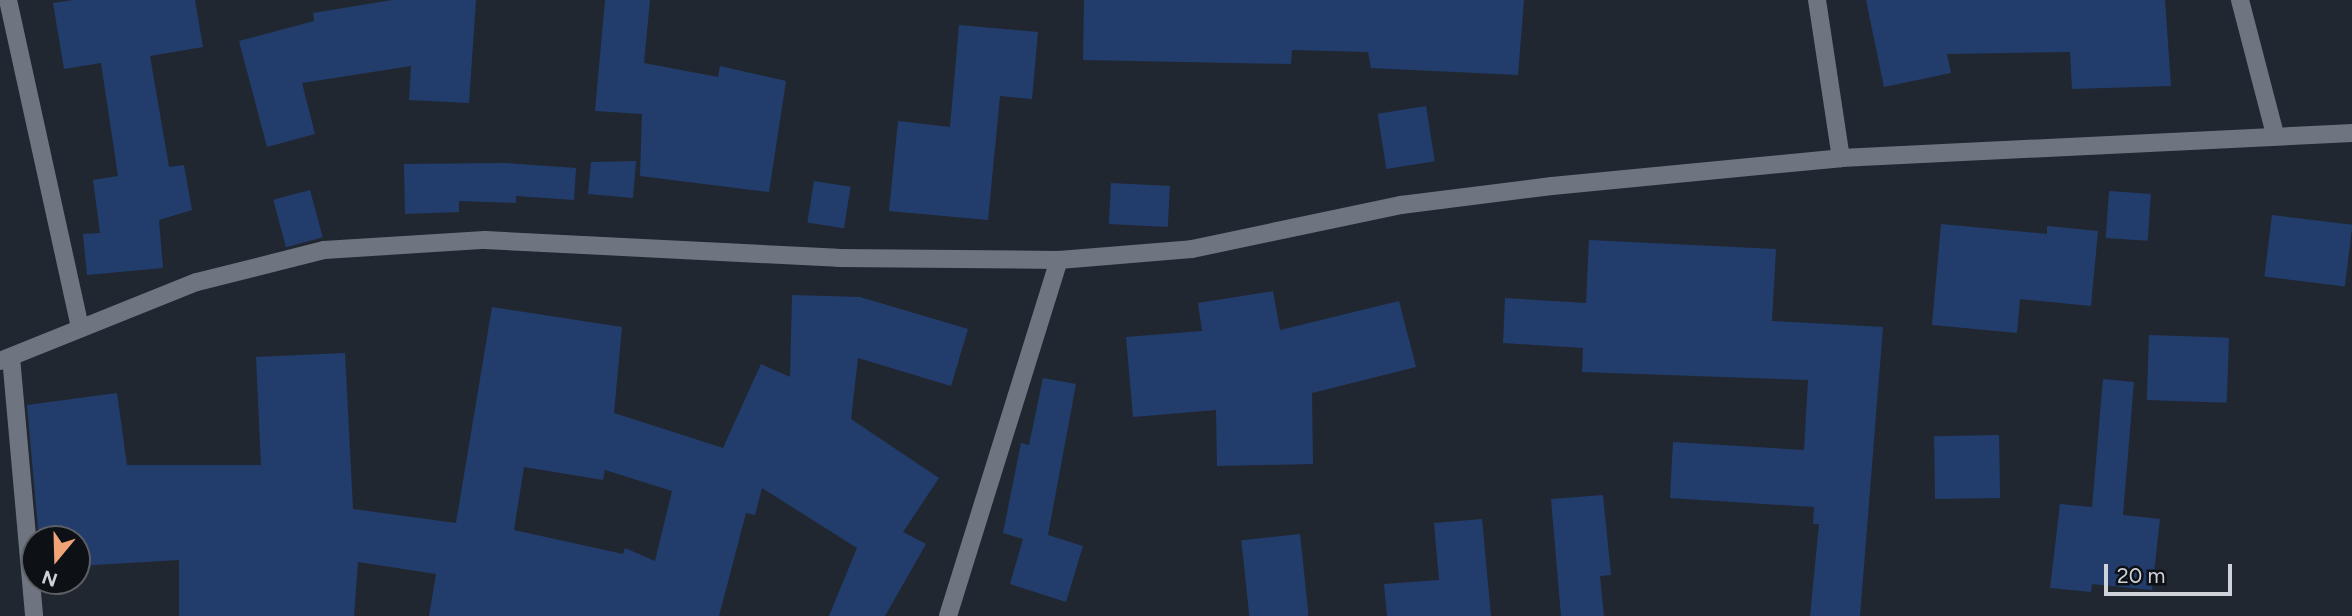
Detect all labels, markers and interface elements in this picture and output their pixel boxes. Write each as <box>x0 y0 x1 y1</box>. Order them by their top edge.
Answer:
north arrow <box>21 525 91 595</box>
scale bar <box>2107 550 2235 594</box>
text: 20 m <box>2117 563 2165 588</box>
text: N <box>39 565 60 592</box>

